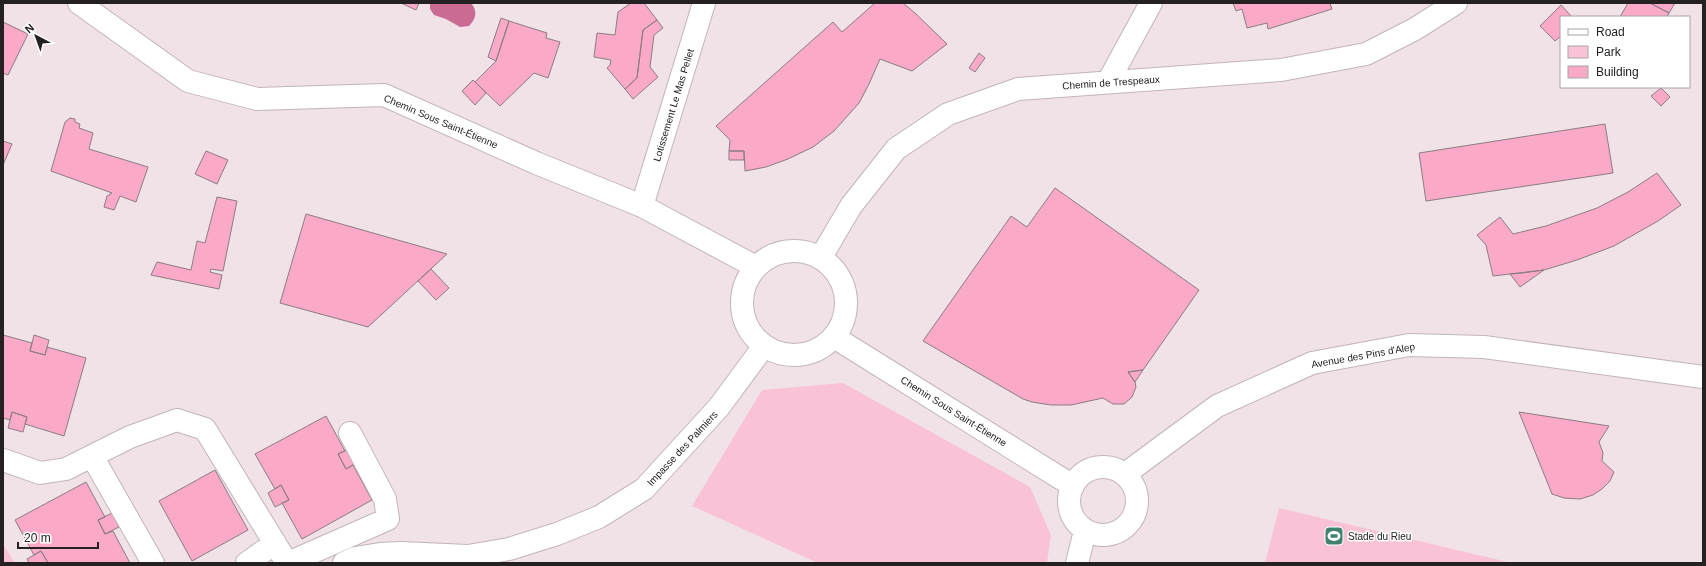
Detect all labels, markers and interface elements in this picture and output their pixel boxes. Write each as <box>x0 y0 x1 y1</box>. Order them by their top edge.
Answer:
north arrow <box>16 16 56 56</box>
legend <box>1560 16 1690 88</box>
text: N <box>23 21 36 36</box>
text: Road <box>1596 25 1625 39</box>
text: Park <box>1596 45 1622 59</box>
street label: Lotissement Le Mas Pellet <box>651 47 696 163</box>
text: Building <box>1596 65 1639 79</box>
street label: Chemin de Trespeaux <box>1062 74 1160 91</box>
street label: Chemin Sous Saint-Étienne <box>382 91 500 151</box>
street label: Avenue des Pins d'Alep <box>1310 341 1416 370</box>
street label: Chemin Sous Saint-Étienne <box>899 373 1010 449</box>
street label: Impasse des Palmiers <box>645 409 720 488</box>
scale bar <box>18 524 98 550</box>
sports icon: Stade du Rieu <box>1323 525 1345 547</box>
text: 20 m <box>24 531 51 545</box>
place label: Stade du Rieu <box>1348 531 1411 542</box>

